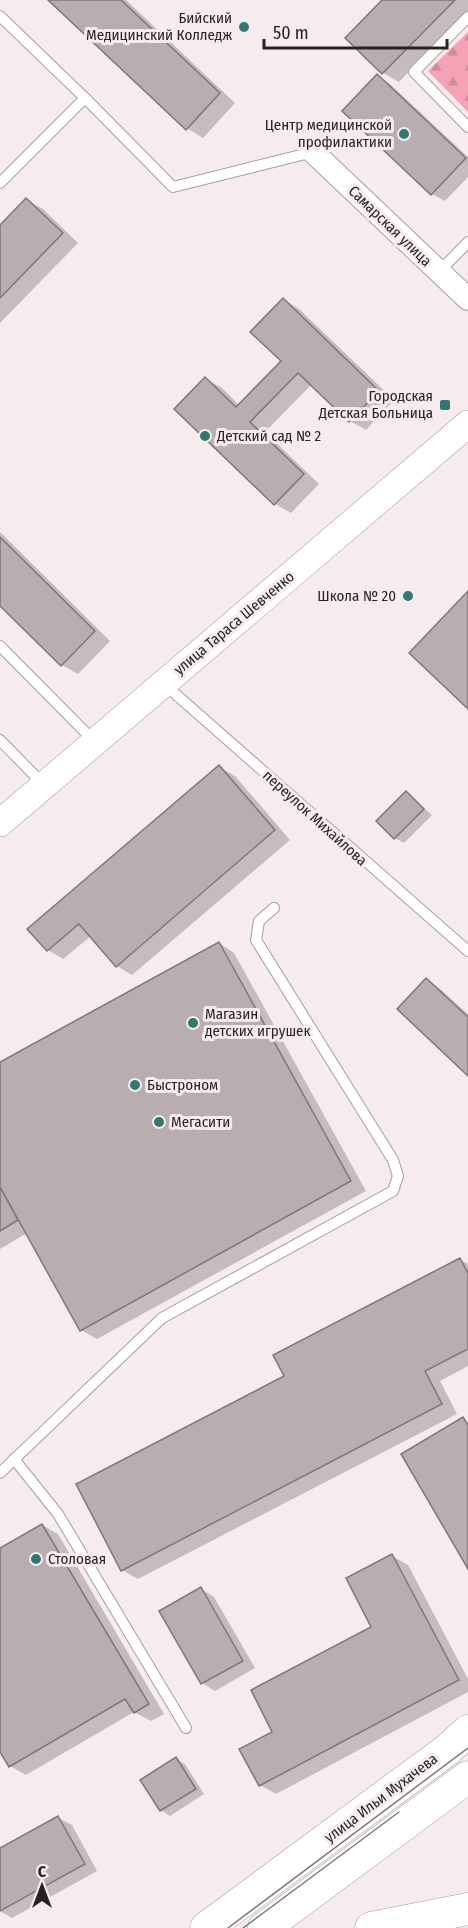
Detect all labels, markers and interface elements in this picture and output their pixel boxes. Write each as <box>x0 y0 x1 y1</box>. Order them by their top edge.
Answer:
place label: Бийский Медицинский Колледж <box>86 9 232 44</box>
scale bar <box>264 12 447 50</box>
marker: Бийский Медицинский Колледж <box>237 20 251 34</box>
text: 50 m <box>273 22 309 44</box>
place label: Центр медицинской профилактики <box>265 116 392 151</box>
marker: Центр медицинской профилактики <box>397 127 411 141</box>
street label: Самарская улица <box>345 182 435 270</box>
place label: Городская Детская Больница <box>318 387 433 422</box>
marker: Городская Детская Больница <box>438 398 452 412</box>
place label: Детский сад № 2 <box>216 427 322 445</box>
marker: Детский сад № 2 <box>198 429 212 443</box>
street label: улица Тараса Шевченко <box>170 567 298 679</box>
place label: Школа № 20 <box>317 587 396 605</box>
marker: Школа № 20 <box>401 589 415 603</box>
street label: переулок Михайлова <box>259 766 371 870</box>
place label: Магазин детских игрушек <box>205 1005 311 1040</box>
marker: Магазин детских игрушек <box>186 1016 200 1030</box>
place label: Быстроном <box>147 1076 218 1094</box>
marker: Быстроном <box>128 1078 142 1092</box>
place label: Мегасити <box>171 1113 230 1131</box>
marker: Мегасити <box>152 1115 166 1129</box>
place label: Столовая <box>48 1550 106 1568</box>
marker: Столовая <box>29 1552 43 1566</box>
street label: улица Ильи Мухачева <box>321 1750 441 1846</box>
north arrow <box>12 1856 72 1916</box>
text: С <box>38 1862 47 1881</box>

